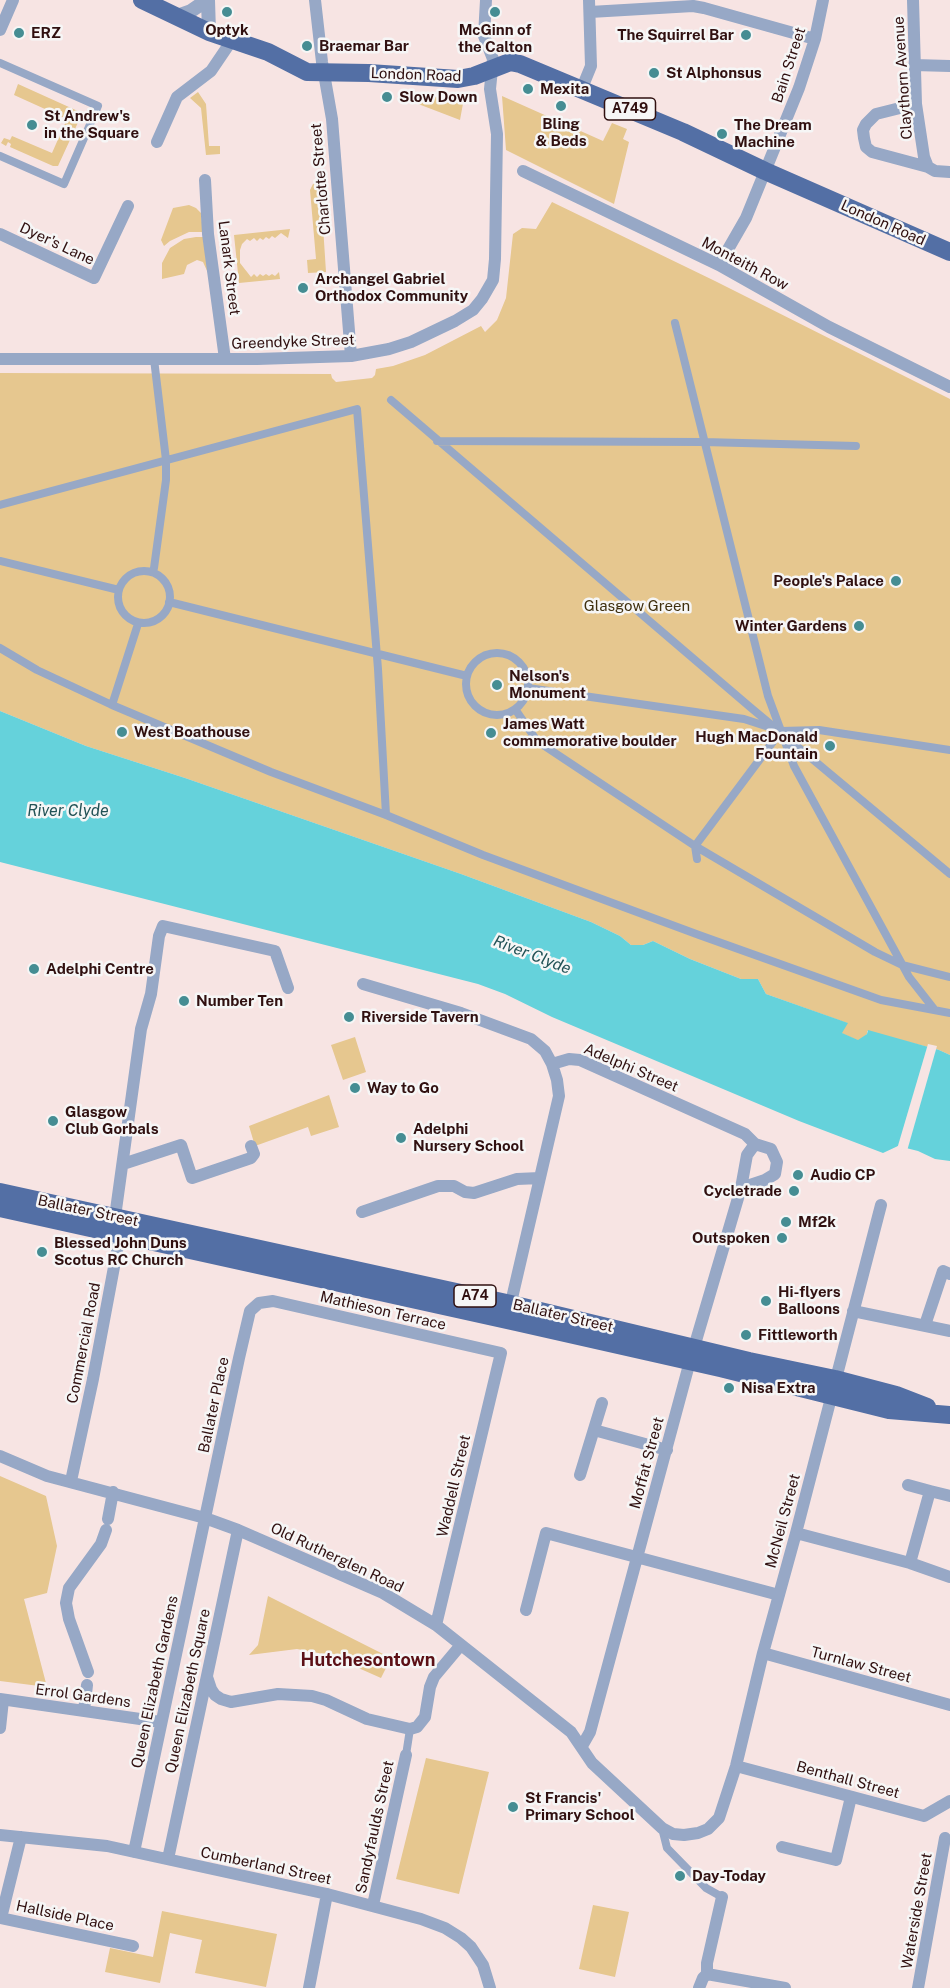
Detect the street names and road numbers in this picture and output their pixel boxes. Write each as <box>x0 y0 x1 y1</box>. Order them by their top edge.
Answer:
street label: Claythorn Avenue <box>890 16 916 140</box>
street label: Bain Street <box>768 25 810 105</box>
street label: London Road <box>370 64 462 86</box>
road number: A749 <box>604 98 656 120</box>
street label: Charlotte Street <box>307 122 335 236</box>
street label: London Road <box>838 196 928 250</box>
street label: Dyer's Lane <box>17 219 97 269</box>
street label: Lanark Street <box>214 220 244 316</box>
street label: Monteith Row <box>698 234 792 294</box>
street label: Greendyke Street <box>231 331 355 353</box>
street label: Adelphi Street <box>581 1040 681 1096</box>
street label: Ballater Street <box>36 1192 140 1230</box>
street label: Commercial Road <box>63 1281 105 1405</box>
road number: A74 <box>454 1285 496 1307</box>
street label: Mathieson Terrace <box>318 1288 448 1334</box>
street label: Ballater Street <box>511 1296 615 1336</box>
street label: Ballater Place <box>195 1355 233 1455</box>
street label: Moffat Street <box>626 1415 668 1511</box>
street label: Waddell Street <box>433 1433 475 1539</box>
street label: McNeil Street <box>762 1472 804 1570</box>
street label: Old Rutherglen Road <box>268 1519 406 1597</box>
street label: Queen Elizabeth Gardens <box>128 1594 182 1770</box>
street label: Queen Elizabeth Square <box>162 1607 214 1775</box>
street label: Turnlaw Street <box>809 1643 913 1687</box>
street label: Errol Gardens <box>34 1680 132 1712</box>
street label: Benthall Street <box>794 1758 902 1802</box>
street label: Sandyfaulds Street <box>352 1759 398 1895</box>
street label: Cumberland Street <box>199 1843 333 1889</box>
street label: Waterside Street <box>898 1851 936 1971</box>
street label: Hallside Place <box>14 1897 116 1935</box>

